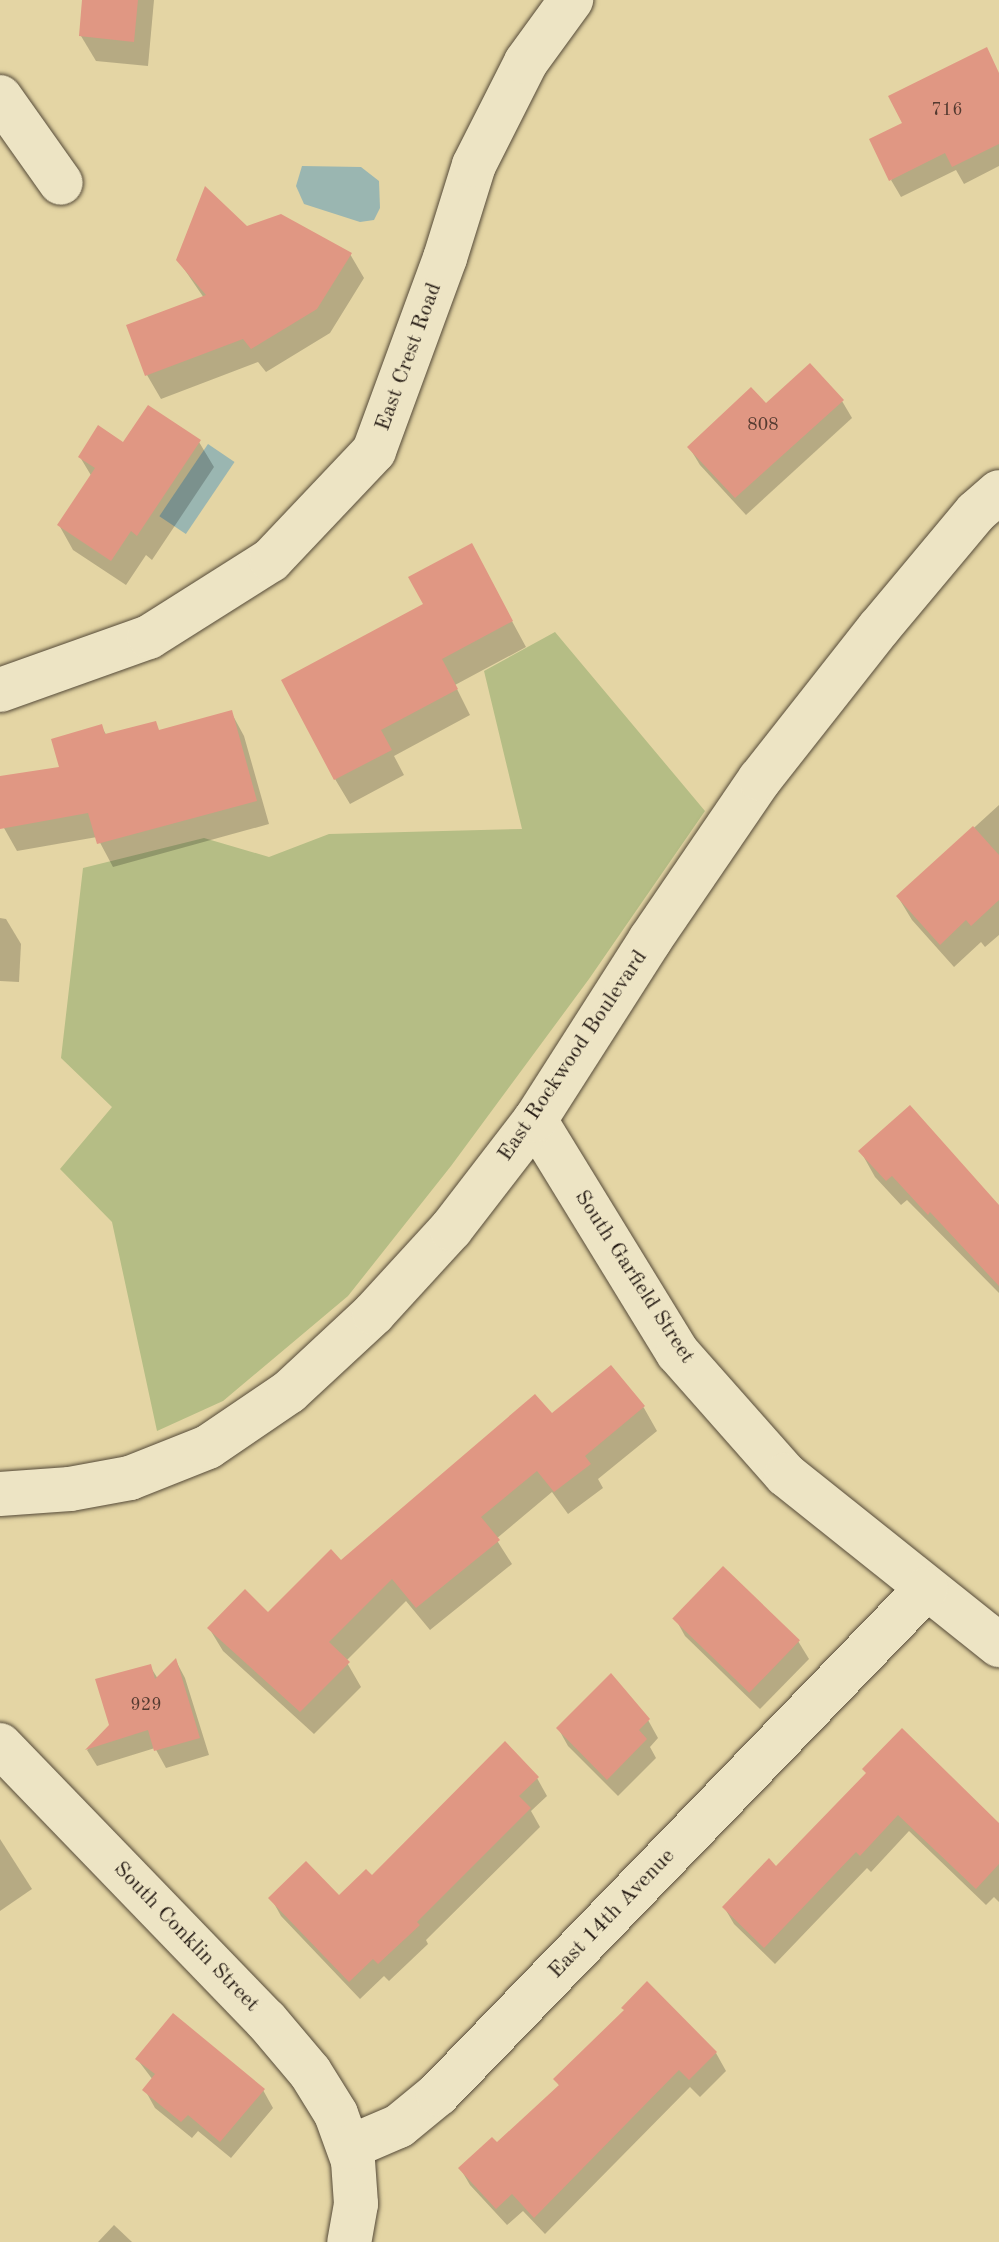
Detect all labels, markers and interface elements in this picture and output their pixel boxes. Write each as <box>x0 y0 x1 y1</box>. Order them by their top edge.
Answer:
house number: 716 <box>931 99 963 121</box>
street label: East Crest Road <box>370 279 448 435</box>
house number: 808 <box>747 414 779 436</box>
street label: East Rockwood Boulevard <box>492 945 654 1167</box>
street label: South Garfield Street <box>568 1185 700 1369</box>
house number: 929 <box>130 1694 162 1716</box>
street label: East 14th Avenue <box>543 1843 681 1985</box>
street label: South Conklin Street <box>107 1856 265 2018</box>

